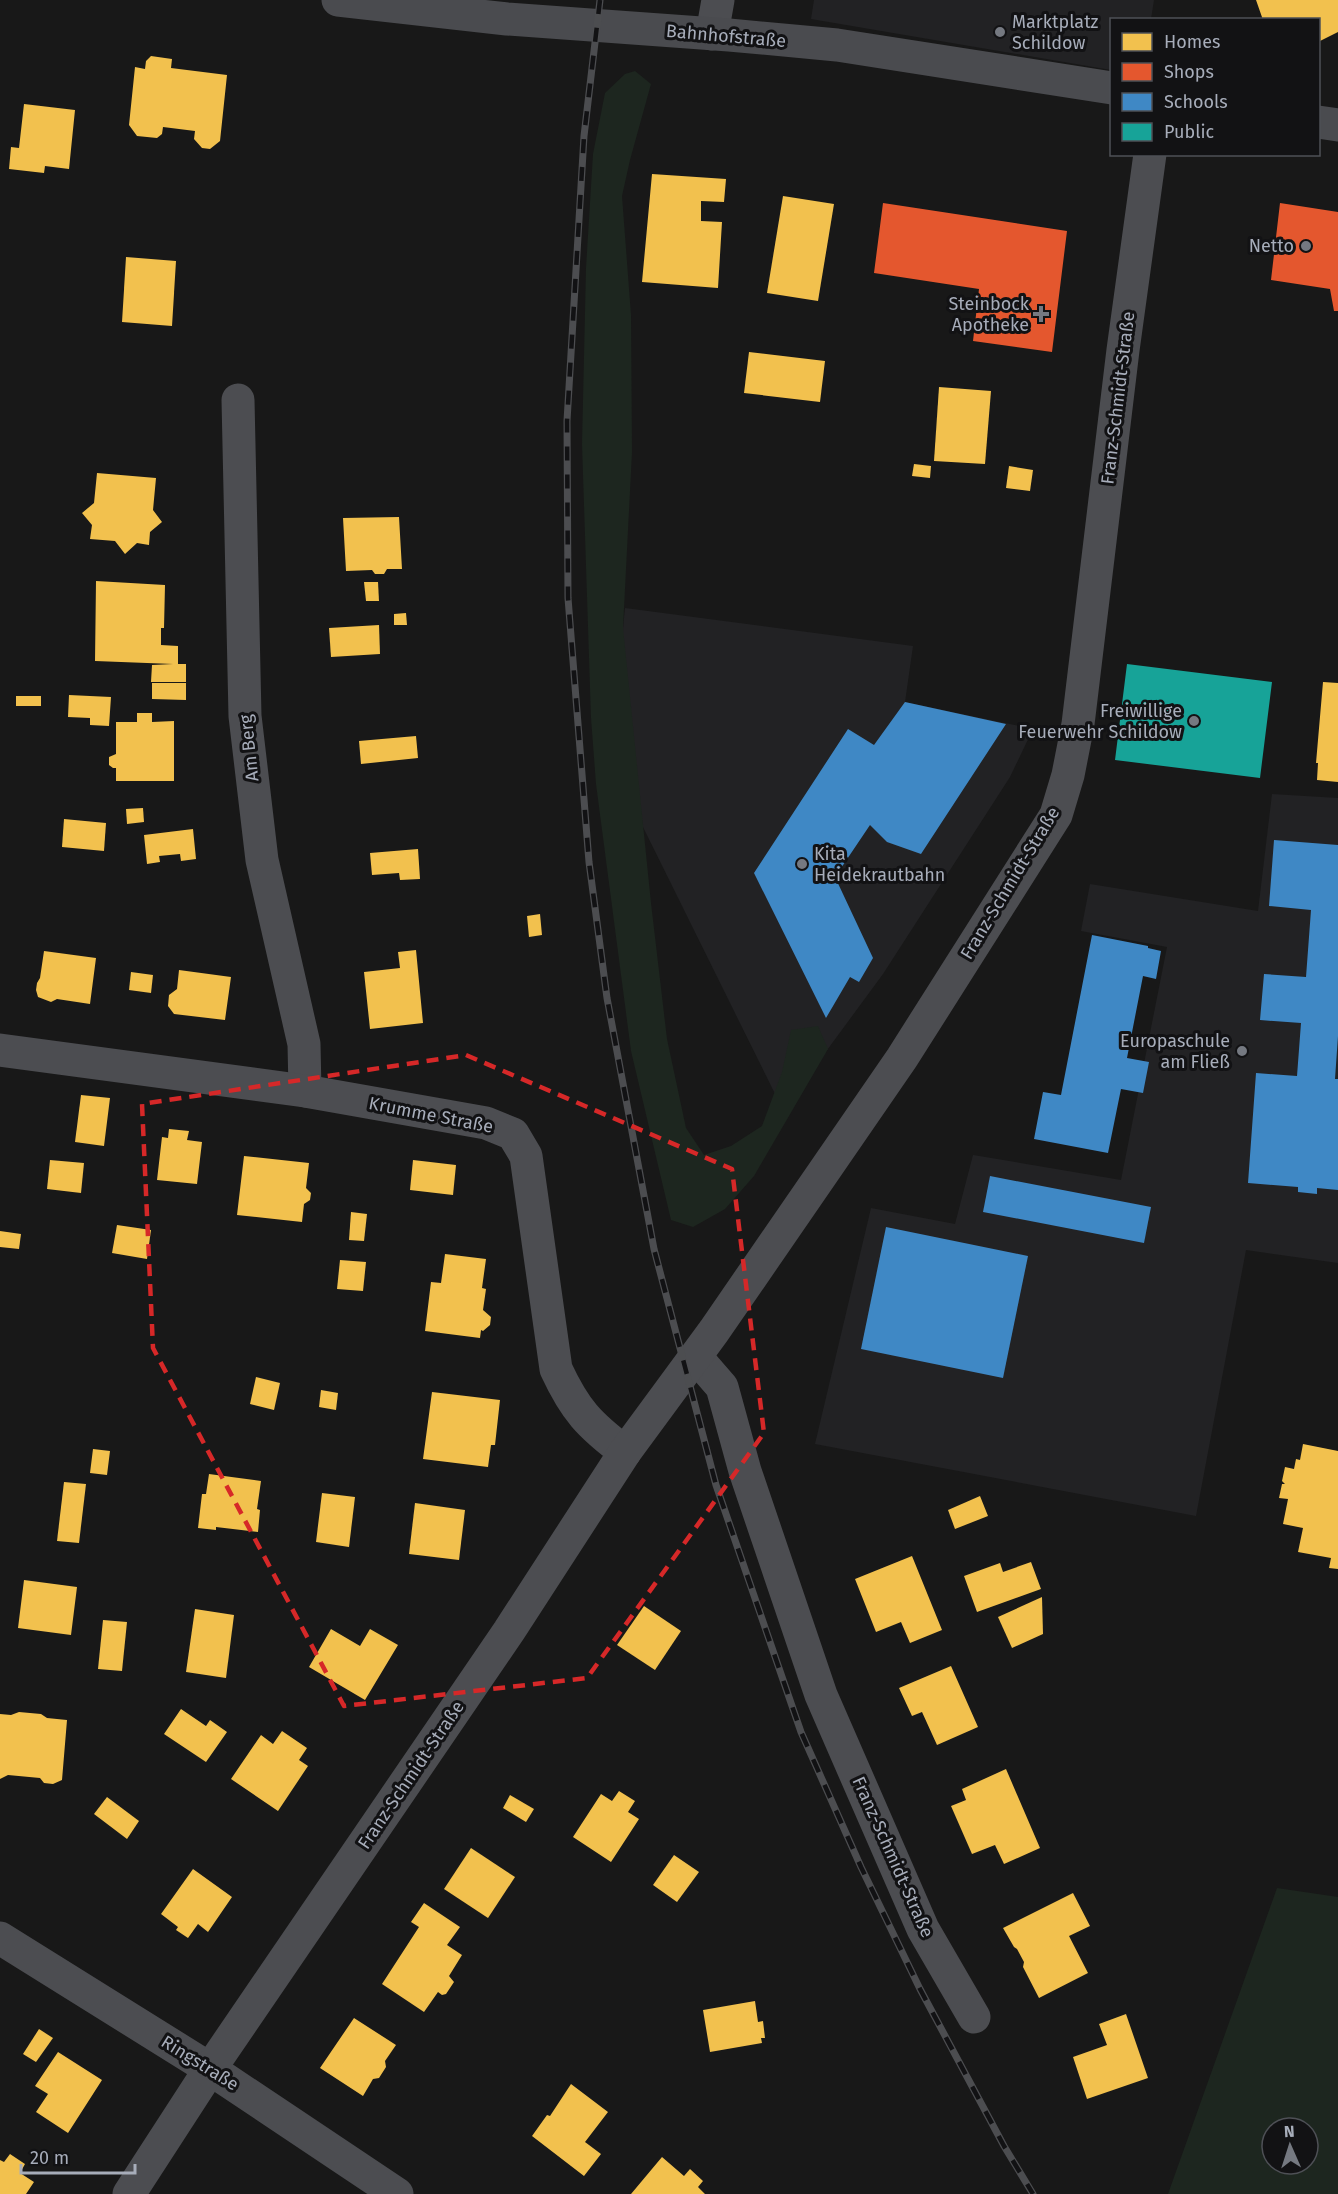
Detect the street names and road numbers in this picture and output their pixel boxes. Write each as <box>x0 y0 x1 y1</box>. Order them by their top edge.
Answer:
street label: Bahnhofstraße <box>665 20 787 52</box>
street label: Franz-Schmidt-Straße <box>1096 310 1140 486</box>
street label: Am Berg <box>234 713 263 783</box>
street label: Franz-Schmidt-Straße <box>956 803 1064 963</box>
street label: Krumme Straße <box>367 1092 495 1138</box>
street label: Franz-Schmidt-Straße <box>353 1697 469 1853</box>
street label: Franz-Schmidt-Straße <box>848 1773 938 1941</box>
street label: Ringstraße <box>157 2031 243 2095</box>

